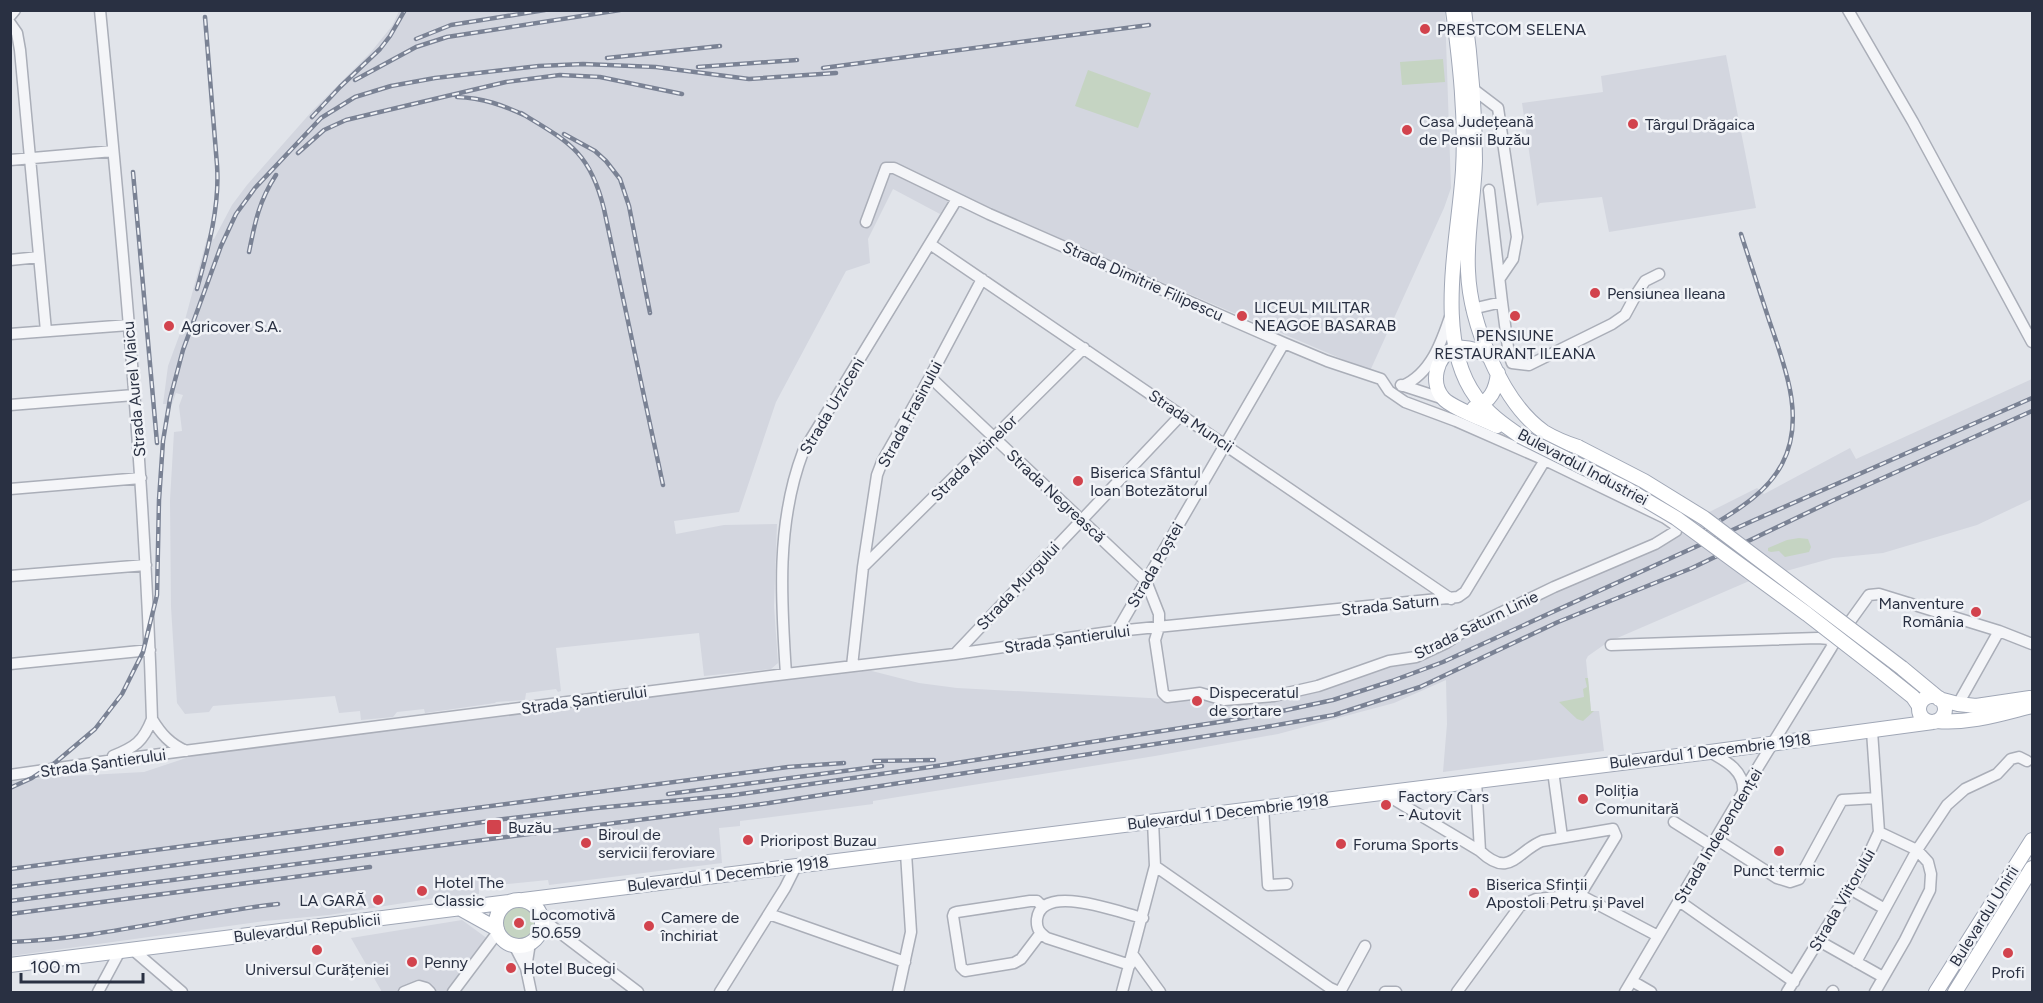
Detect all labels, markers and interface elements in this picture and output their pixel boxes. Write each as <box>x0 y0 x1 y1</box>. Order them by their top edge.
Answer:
place label: PRESTCOM SELENA <box>1437 20 1586 39</box>
marker: PRESTCOM SELENA <box>1418 22 1432 36</box>
place label: Casa Județeană de Pensii Buzău <box>1419 112 1534 149</box>
place label: Târgul Drăgaica <box>1645 115 1755 134</box>
marker: Târgul Drăgaica <box>1626 117 1640 131</box>
marker: Casa Județeană de Pensii Buzău <box>1400 123 1414 137</box>
street label: Strada Dimitrie Filipescu <box>1060 237 1226 325</box>
place label: Pensiunea Ileana <box>1607 284 1725 303</box>
marker: Pensiunea Ileana <box>1588 286 1602 300</box>
place label: LICEUL MILITAR NEAGOE BASARAB <box>1254 298 1396 335</box>
marker: LICEUL MILITAR NEAGOE BASARAB <box>1235 309 1249 323</box>
marker: PENSIUNE RESTAURANT ILEANA <box>1508 309 1522 323</box>
place label: Agricover S.A. <box>181 317 282 336</box>
marker: Agricover S.A. <box>162 319 176 333</box>
street label: Strada Aurel Vlaicu <box>119 320 149 458</box>
place label: PENSIUNE RESTAURANT ILEANA <box>1434 326 1596 363</box>
street label: Strada Urziceni <box>796 354 868 458</box>
street label: Strada Frasinului <box>874 357 946 471</box>
street label: Strada Muncii <box>1145 386 1237 456</box>
street label: Strada Albinelor <box>927 410 1022 505</box>
street label: Bulevardul Industriei <box>1515 425 1651 509</box>
street label: Strada Negrească <box>1003 445 1109 547</box>
place label: Biserica Sfântul Ioan Botezătorul <box>1090 463 1208 500</box>
marker: Biserica Sfântul Ioan Botezătorul <box>1071 474 1085 488</box>
street label: Strada Poștei <box>1123 519 1187 611</box>
street label: Strada Murgului <box>972 538 1064 634</box>
street label: Strada Saturn Linie <box>1411 587 1541 663</box>
street label: Strada Saturn <box>1340 590 1440 620</box>
place label: Manventure România <box>1879 594 1964 631</box>
marker: Manventure România <box>1969 605 1983 619</box>
street label: Strada Șantierului <box>1003 621 1131 657</box>
street label: Strada Șantierului <box>520 682 648 718</box>
place label: Dispeceratul de sortare <box>1209 683 1299 720</box>
marker: Dispeceratul de sortare <box>1190 694 1204 708</box>
street label: Bulevardul 1 Decembrie 1918 <box>1608 729 1812 773</box>
street label: Strada Șantierului <box>39 745 167 781</box>
street label: Strada Independenței <box>1670 765 1766 907</box>
place label: Poliția Comunitară <box>1595 781 1679 818</box>
place label: Factory Cars - Autovit <box>1398 787 1489 824</box>
street label: Bulevardul 1 Decembrie 1918 <box>1126 790 1330 834</box>
marker: Poliția Comunitară <box>1576 792 1590 806</box>
marker: Factory Cars - Autovit <box>1379 798 1393 812</box>
marker: Buzău <box>485 818 503 836</box>
place label: Buzău <box>508 818 552 837</box>
place label: Biroul de servicii feroviare <box>598 825 715 862</box>
place label: Prioripost Buzau <box>760 831 877 850</box>
marker: Prioripost Buzau <box>741 833 755 847</box>
place label: Foruma Sports <box>1353 835 1458 854</box>
marker: Biroul de servicii feroviare <box>579 836 593 850</box>
marker: Foruma Sports <box>1334 837 1348 851</box>
marker: Punct termic <box>1772 844 1786 858</box>
street label: Strada Viitorului <box>1805 845 1879 955</box>
street label: Bulevardul 1 Decembrie 1918 <box>626 852 830 896</box>
place label: Punct termic <box>1733 861 1825 880</box>
street label: Bulevardul Unirii <box>1945 862 2023 970</box>
place label: Hotel The Classic <box>434 873 504 910</box>
place label: Biserica Sfinții Apostoli Petru și Pavel <box>1486 875 1644 912</box>
marker: Hotel The Classic <box>415 884 429 898</box>
marker: Biserica Sfinții Apostoli Petru și Pavel <box>1467 886 1481 900</box>
place label: LA GARĂ <box>299 891 366 910</box>
marker: LA GARĂ <box>371 893 385 907</box>
place label: Locomotivă 50.659 <box>531 905 615 942</box>
place label: Camere de închiriat <box>660 908 740 945</box>
street label: Bulevardul Republicii <box>232 910 382 946</box>
marker: Locomotivă 50.659 <box>512 916 526 930</box>
marker: Camere de închiriat <box>642 919 656 933</box>
marker: Universul Curățeniei <box>310 943 324 957</box>
scale bar <box>21 946 142 984</box>
marker: Profi <box>2001 946 2015 960</box>
place label: Penny <box>424 953 469 972</box>
marker: Penny <box>405 955 419 969</box>
text: 100 m <box>30 956 80 978</box>
place label: Hotel Bucegi <box>523 959 616 978</box>
place label: Universul Curățeniei <box>245 960 389 979</box>
marker: Hotel Bucegi <box>504 961 518 975</box>
place label: Profi <box>1991 963 2025 982</box>

